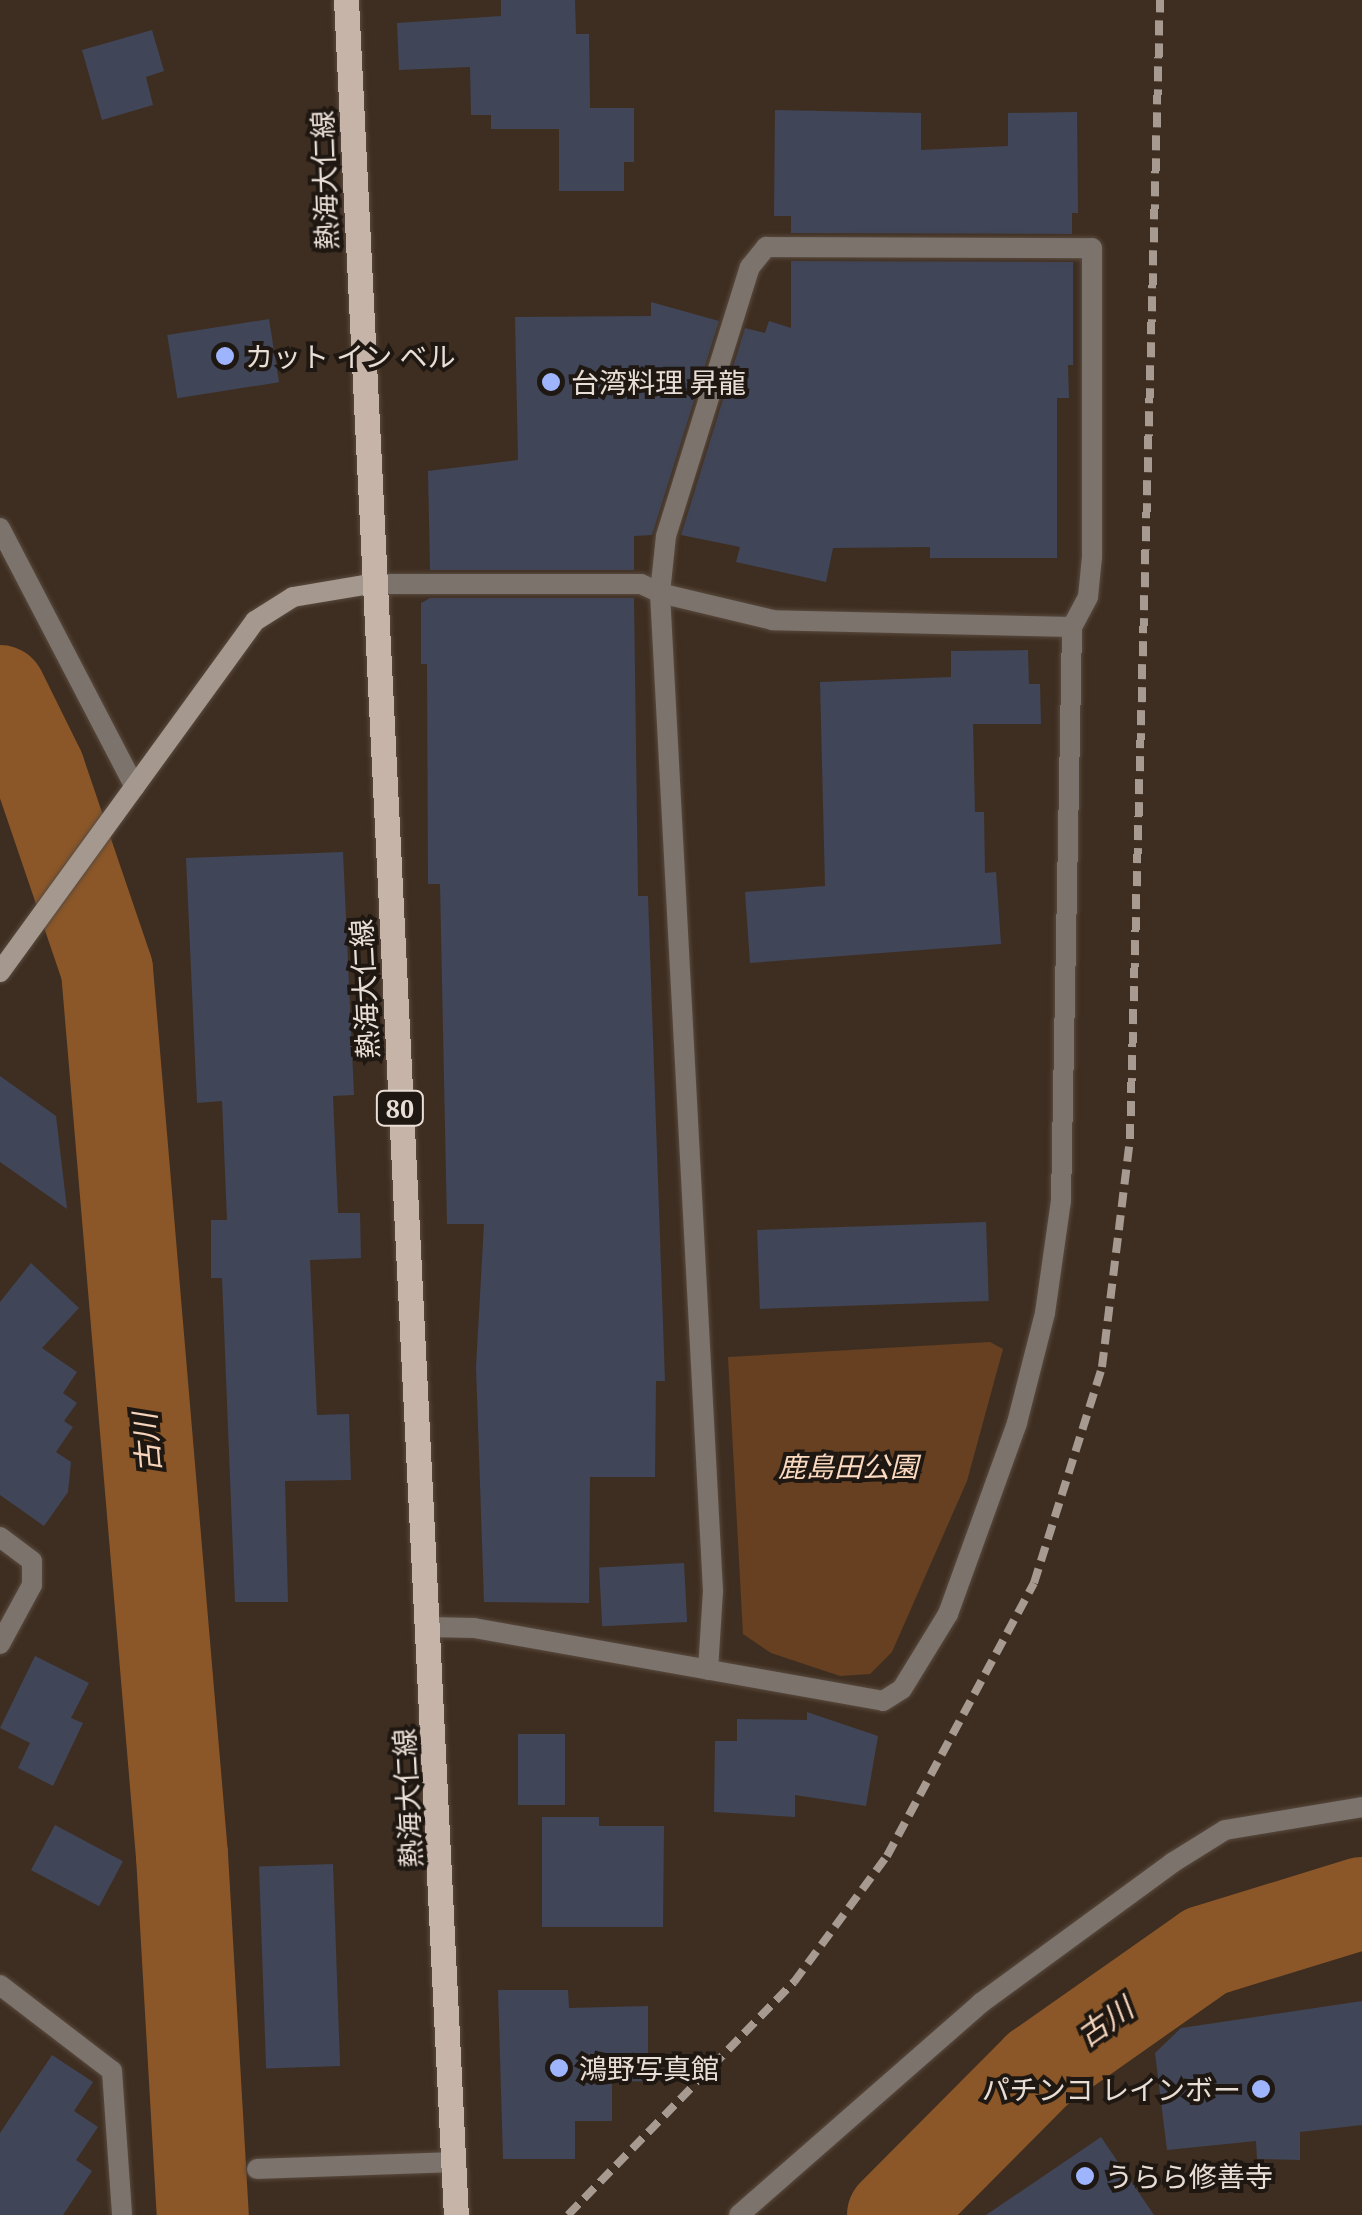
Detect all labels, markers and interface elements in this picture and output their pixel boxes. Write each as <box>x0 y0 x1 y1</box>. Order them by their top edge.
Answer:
street label: 熱海大仁線 <box>305 109 343 251</box>
place label: カット イン ベル <box>245 339 456 373</box>
marker: カット イン ベル <box>214 345 236 367</box>
place label: 台湾料理 昇龍 <box>571 365 746 399</box>
marker: 台湾料理 昇龍 <box>540 371 562 393</box>
street label: 熱海大仁線 <box>344 918 384 1060</box>
road number: 80 <box>375 1088 425 1128</box>
water label: 古川 <box>126 1412 168 1474</box>
park label: 鹿島田公園 <box>778 1449 918 1483</box>
street label: 熱海大仁線 <box>387 1727 427 1869</box>
water label: 古川 <box>1070 1990 1140 2054</box>
place label: 鴻野写真館 <box>579 2051 719 2085</box>
marker: 鴻野写真館 <box>548 2057 570 2079</box>
place label: パチンコ レインボー <box>982 2072 1241 2106</box>
marker: パチンコ レインボー <box>1250 2078 1272 2100</box>
place label: うらら修善寺 <box>1105 2159 1273 2193</box>
marker: うらら修善寺 <box>1074 2165 1096 2187</box>

